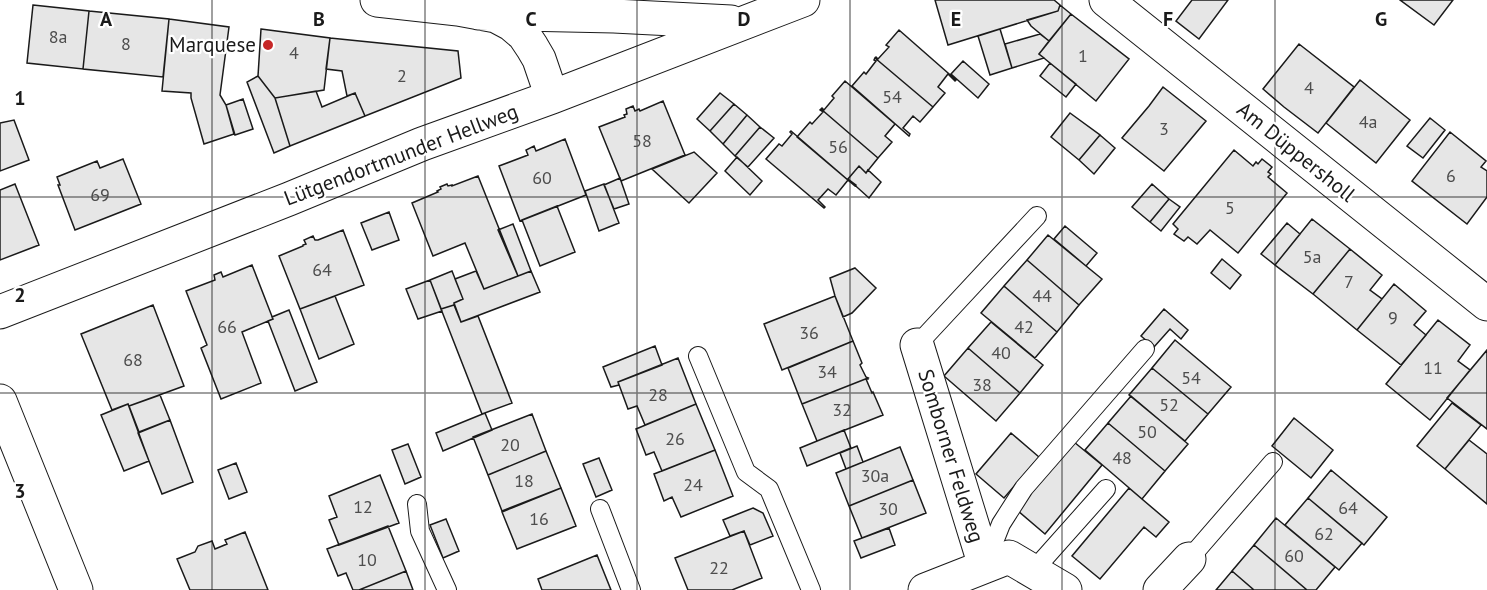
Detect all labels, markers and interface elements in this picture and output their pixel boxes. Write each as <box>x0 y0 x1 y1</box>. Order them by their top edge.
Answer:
text: A <box>100 6 113 32</box>
text: B <box>313 6 325 32</box>
text: C <box>525 6 537 32</box>
text: D <box>738 6 751 32</box>
text: E <box>951 6 961 32</box>
text: F <box>1163 6 1173 32</box>
text: G <box>1375 6 1387 32</box>
house number: 8a <box>49 25 67 48</box>
place label: Marquese <box>169 31 256 58</box>
house number: 8 <box>121 32 131 55</box>
marker: Marquese <box>261 38 275 52</box>
house number: 4 <box>289 41 299 64</box>
house number: 1 <box>1078 44 1088 67</box>
house number: 2 <box>397 64 407 87</box>
house number: 4 <box>1304 76 1314 99</box>
text: 1 <box>14 85 26 111</box>
house number: 54 <box>882 85 902 108</box>
street label: Am Düppersholl <box>1232 96 1361 208</box>
street label: Lütgendortmunder Hellweg <box>280 97 522 212</box>
house number: 4a <box>1359 110 1377 133</box>
house number: 3 <box>1159 117 1169 140</box>
house number: 58 <box>632 129 652 152</box>
house number: 56 <box>828 135 848 158</box>
house number: 6 <box>1446 164 1456 187</box>
house number: 60 <box>532 166 552 189</box>
house number: 69 <box>90 183 110 206</box>
house number: 5 <box>1225 196 1235 219</box>
house number: 5a <box>1303 245 1321 268</box>
house number: 64 <box>312 258 332 281</box>
house number: 7 <box>1344 270 1354 293</box>
text: 2 <box>14 282 26 308</box>
house number: 44 <box>1032 284 1052 307</box>
house number: 9 <box>1388 306 1398 329</box>
house number: 66 <box>217 315 237 338</box>
house number: 42 <box>1014 315 1034 338</box>
house number: 36 <box>799 321 819 344</box>
house number: 40 <box>991 341 1011 364</box>
house number: 68 <box>123 348 143 371</box>
house number: 11 <box>1423 356 1443 379</box>
house number: 34 <box>817 360 837 383</box>
street label: Somborner Feldweg <box>912 366 991 546</box>
house number: 54 <box>1181 366 1201 389</box>
house number: 38 <box>972 373 992 396</box>
house number: 28 <box>648 383 668 406</box>
house number: 52 <box>1159 393 1179 416</box>
house number: 32 <box>832 398 852 421</box>
house number: 50 <box>1137 420 1157 443</box>
house number: 26 <box>665 427 685 450</box>
house number: 20 <box>500 433 520 456</box>
house number: 48 <box>1112 446 1132 469</box>
house number: 30a <box>861 464 889 487</box>
house number: 18 <box>514 469 534 492</box>
house number: 24 <box>683 473 703 496</box>
text: 3 <box>14 478 26 504</box>
house number: 12 <box>353 495 373 518</box>
house number: 64 <box>1338 496 1358 519</box>
house number: 30 <box>878 497 898 520</box>
house number: 16 <box>529 507 549 530</box>
house number: 62 <box>1314 522 1334 545</box>
house number: 60 <box>1284 544 1304 567</box>
house number: 10 <box>357 548 377 571</box>
house number: 22 <box>709 556 729 579</box>

